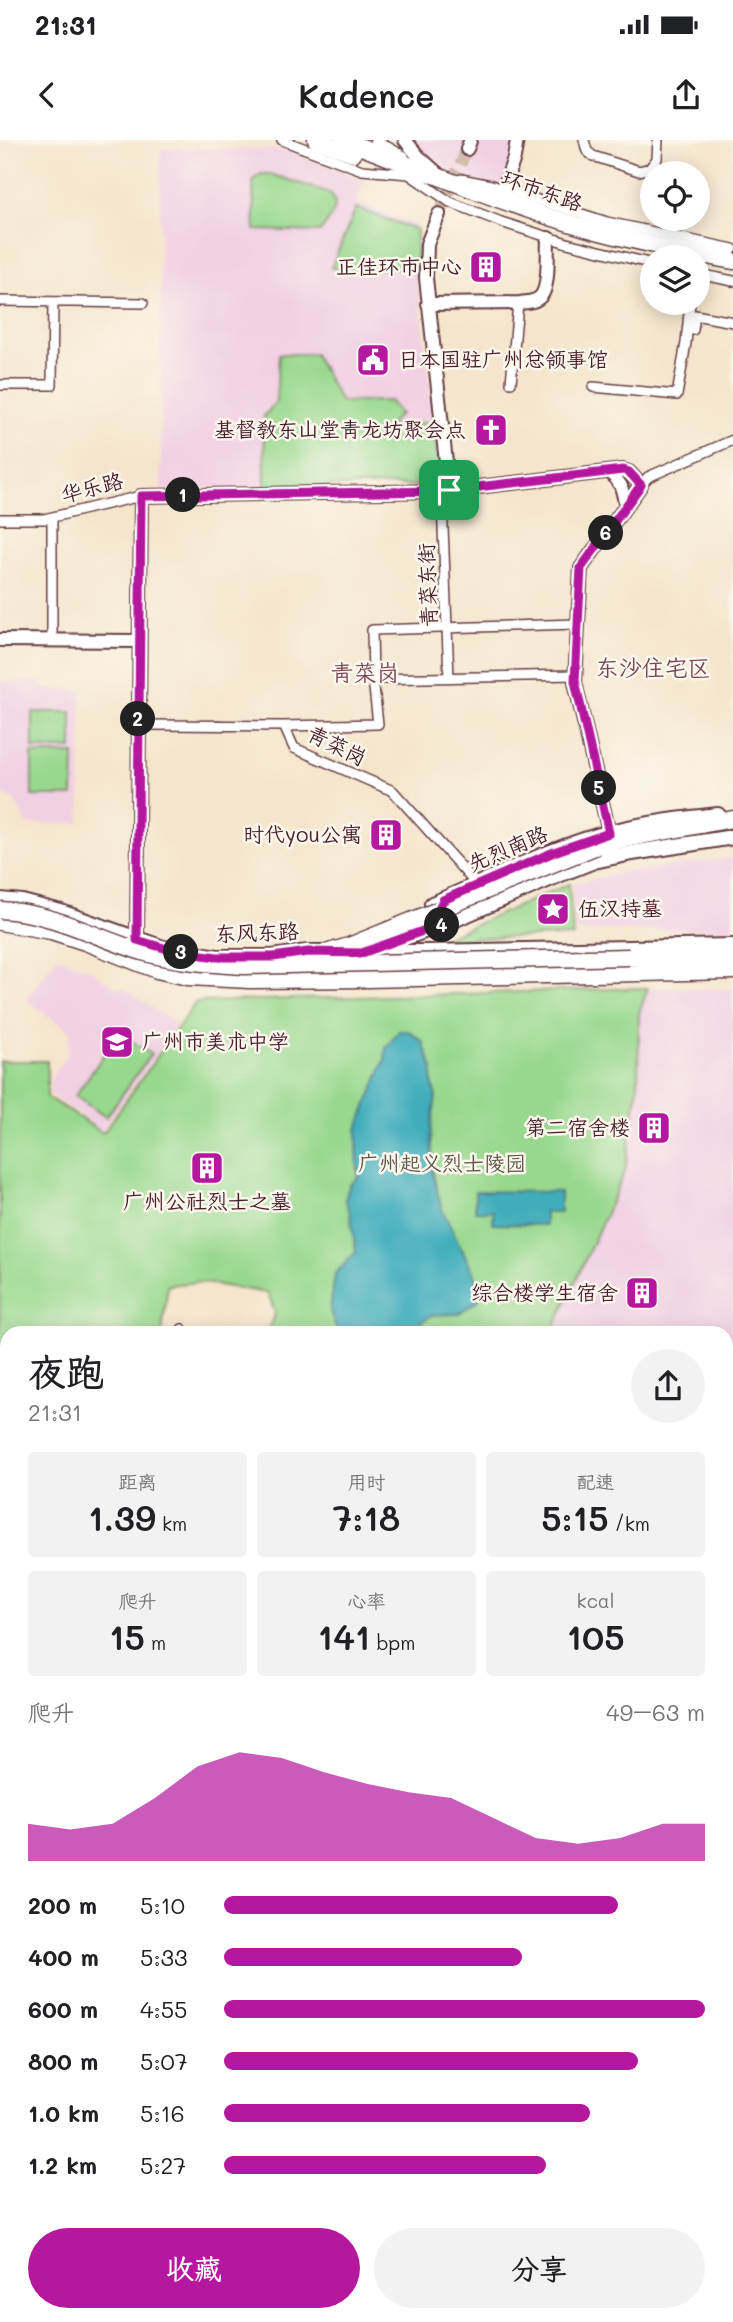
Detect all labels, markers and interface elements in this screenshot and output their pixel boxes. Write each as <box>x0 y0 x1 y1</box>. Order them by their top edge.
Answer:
text: 21:31 <box>35 8 96 42</box>
text: Kadence <box>298 74 435 116</box>
icon: back <box>28 76 66 114</box>
icon: share <box>667 76 705 114</box>
map controls <box>640 161 710 315</box>
button: locate <box>640 161 710 231</box>
street label: 环市东路 <box>498 163 587 216</box>
button: layers <box>640 245 710 315</box>
building icon: 正佳环市中心 <box>467 248 505 286</box>
place label: 正佳环市中心 <box>336 252 462 279</box>
public building icon: 日本国驻广州总领事馆 <box>354 341 392 379</box>
place label: 日本国驻广州总领事馆 <box>398 345 608 372</box>
church icon: 基督教东山堂青龙坊聚会点 <box>472 411 510 449</box>
place label: 基督教东山堂青龙坊聚会点 <box>214 415 466 442</box>
pin <box>419 460 479 520</box>
street label: 华乐路 <box>58 466 125 507</box>
icon: arrive <box>430 471 468 509</box>
pin: 1 <box>166 478 200 512</box>
text: 1 <box>178 482 187 507</box>
pin: 6 <box>588 516 624 550</box>
text: 6 <box>600 520 611 545</box>
street label: 青菜东街 <box>412 543 441 627</box>
district label: 东沙住宅区 <box>596 652 711 682</box>
district label: 青菜岗 <box>331 657 400 687</box>
pin: 2 <box>120 702 156 736</box>
text: 2 <box>132 706 143 731</box>
street label: 青菜岗 <box>303 719 372 771</box>
pin: 5 <box>582 770 616 806</box>
text: 5 <box>593 775 604 800</box>
building icon: 时代you公寓 <box>367 816 405 854</box>
street label: 先烈南路 <box>463 819 551 876</box>
place label: 时代you公寓 <box>243 820 362 847</box>
place icon: 伍汉持墓 <box>534 890 572 928</box>
place label: 伍汉持墓 <box>578 894 662 921</box>
pin: 4 <box>424 908 460 942</box>
text: 4 <box>435 912 448 937</box>
street label: 东风东路 <box>215 917 299 946</box>
pin: 3 <box>164 934 198 970</box>
text: 3 <box>175 939 186 964</box>
school or university icon: 广州市美术中学 <box>98 1023 136 1061</box>
place label: 广州市美术中学 <box>142 1027 289 1054</box>
building icon: 第二宿舍楼 <box>635 1109 673 1147</box>
place label: 第二宿舍楼 <box>525 1113 630 1140</box>
building icon: 广州公社烈士之墓 <box>188 1149 226 1187</box>
park label: 广州起义烈士陵园 <box>358 1149 526 1176</box>
place label: 广州公社烈士之墓 <box>123 1187 291 1214</box>
building icon: 综合楼学生宿舍 <box>623 1274 661 1312</box>
place label: 综合楼学生宿舍 <box>471 1278 618 1305</box>
text: 夜跑 <box>28 1346 104 1396</box>
button: share <box>631 1349 705 1423</box>
text: 21:31 <box>28 1397 82 1427</box>
text: 距离 <box>118 1469 157 1494</box>
text: 用时 <box>347 1469 386 1494</box>
text: 配速 <box>576 1469 615 1494</box>
text: 1.39 <box>88 1494 156 1540</box>
text: 7:18 <box>333 1494 400 1540</box>
text: 5:15 <box>541 1494 609 1540</box>
text: km <box>156 1511 187 1536</box>
text: /km <box>609 1511 650 1536</box>
text: 爬升 <box>118 1588 157 1613</box>
text: 心率 <box>347 1588 386 1613</box>
text: kcal <box>577 1588 614 1613</box>
text: 15 <box>109 1613 145 1659</box>
text: 141 <box>318 1613 370 1659</box>
text: 105 <box>566 1613 625 1659</box>
text: m <box>145 1630 166 1655</box>
text: bpm <box>370 1630 415 1655</box>
text: 爬升 <box>28 1697 74 1727</box>
text: 49–63 m <box>606 1697 705 1727</box>
text: 200 m <box>28 1890 97 1920</box>
text: 5:10 <box>140 1890 185 1920</box>
text: 400 m <box>28 1942 99 1972</box>
text: 5:33 <box>140 1942 188 1972</box>
text: 600 m <box>28 1994 98 2024</box>
text: 4:55 <box>140 1994 187 2024</box>
text: 800 m <box>28 2046 98 2076</box>
text: 5:07 <box>140 2046 188 2076</box>
text: 1.0 km <box>28 2098 99 2128</box>
text: 5:16 <box>140 2098 185 2128</box>
text: 1.2 km <box>28 2150 97 2180</box>
text: 5:27 <box>140 2150 186 2180</box>
button: 收藏 <box>28 2228 360 2308</box>
button: 分享 <box>374 2228 705 2308</box>

